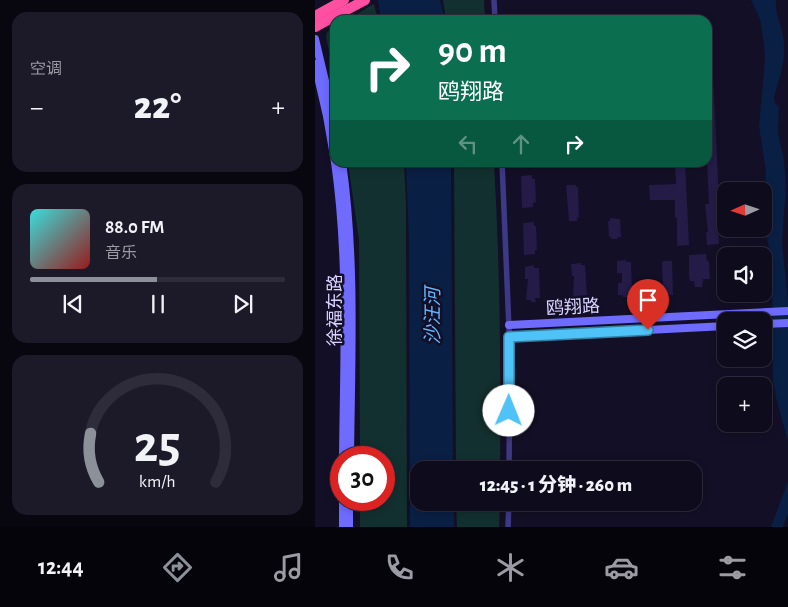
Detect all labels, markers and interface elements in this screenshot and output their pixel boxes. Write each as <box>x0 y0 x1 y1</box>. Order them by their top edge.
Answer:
text: 90 m <box>438 34 507 69</box>
icon: right <box>355 35 420 100</box>
text: 空调 <box>30 61 62 77</box>
text: 鸥翔路 <box>438 81 504 103</box>
text: 22° <box>134 88 181 126</box>
text: − <box>30 94 43 122</box>
text: + <box>272 94 285 122</box>
icon: left <box>454 130 482 158</box>
icon: ahead <box>507 130 535 158</box>
icon: right <box>560 130 588 158</box>
north arrow <box>717 182 773 238</box>
map controls <box>717 182 772 432</box>
text: 88.0 FM <box>105 218 164 237</box>
text: 音乐 <box>105 245 137 261</box>
button: sound <box>717 247 772 302</box>
street label: 徐福东路 <box>325 274 345 346</box>
pin <box>627 279 669 330</box>
water label: 沙汪河 <box>423 284 443 345</box>
icon: arrive <box>634 286 662 314</box>
icon: previous <box>59 290 87 318</box>
icon: pause <box>144 290 172 318</box>
icon: next <box>229 290 257 318</box>
street label: 鸥翔路 <box>546 296 600 318</box>
button: layers <box>717 312 772 367</box>
button: + <box>717 377 772 432</box>
position arrow <box>482 384 534 436</box>
text: 25 <box>134 419 181 471</box>
speed limit sign: 30 <box>330 446 395 511</box>
text: km/h <box>139 473 176 491</box>
text: 12:45 · 1 分钟 · 260 m <box>480 476 632 495</box>
icon: directions <box>160 550 195 585</box>
icon: music <box>271 550 306 585</box>
icon: phone <box>382 550 417 585</box>
icon: climate <box>493 550 528 585</box>
icon: car <box>604 550 639 585</box>
icon: filters <box>715 550 750 585</box>
text: 12:44 <box>38 556 83 578</box>

